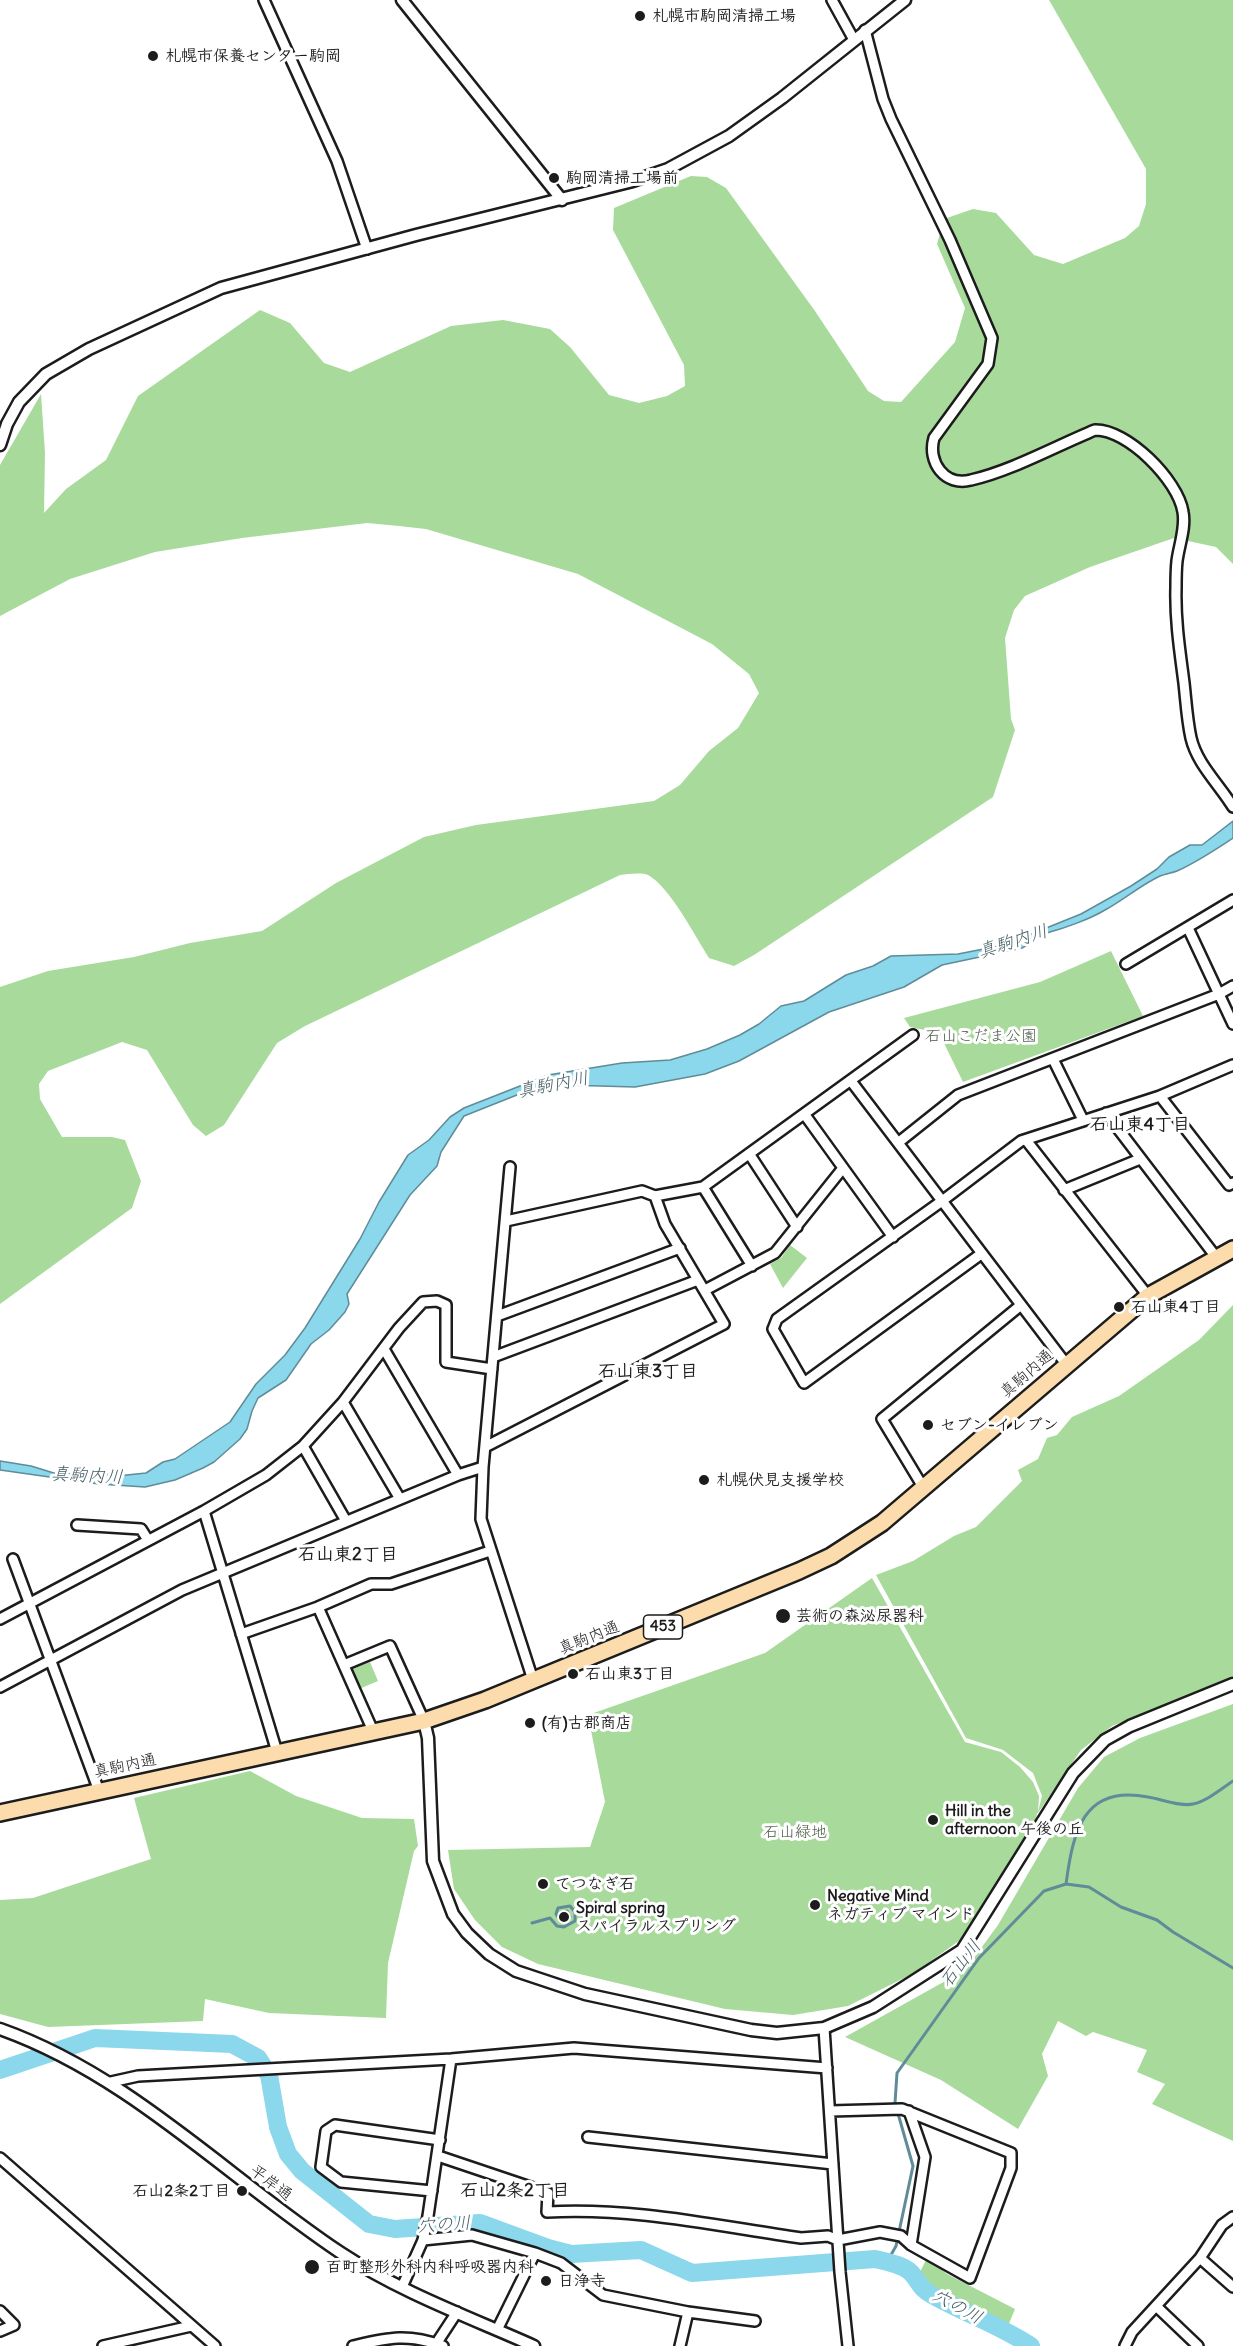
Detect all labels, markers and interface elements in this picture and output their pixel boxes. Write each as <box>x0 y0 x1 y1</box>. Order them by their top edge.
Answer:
place label: 札幌市駒岡清掃工場 <box>652 6 796 26</box>
marker: 札幌市駒岡清掃工場 <box>633 9 647 23</box>
place label: 札幌市保養センター駒岡 <box>165 46 341 66</box>
marker: 札幌市保養センター駒岡 <box>146 49 160 63</box>
place label: 駒岡清掃工場前 <box>566 168 678 188</box>
marker: 駒岡清掃工場前 <box>547 171 561 185</box>
water label: 真駒内川 <box>975 921 1051 963</box>
park label: 石山こだま公園 <box>925 1026 1037 1046</box>
water label: 真駒内川 <box>516 1068 590 1102</box>
district label: 石山東4丁目 <box>1090 1114 1190 1136</box>
place label: 石山東4丁目 <box>1131 1297 1220 1317</box>
marker: 石山東4丁目 <box>1112 1300 1126 1314</box>
street label: 真駒内通 <box>997 1346 1057 1402</box>
district label: 石山東3丁目 <box>598 1361 698 1383</box>
place label: セブン-イレブン <box>940 1415 1059 1435</box>
marker: セブン-イレブン <box>921 1418 935 1432</box>
water label: 真駒内川 <box>50 1463 124 1489</box>
place label: 札幌伏見支援学校 <box>716 1470 844 1490</box>
marker: 札幌伏見支援学校 <box>697 1473 711 1487</box>
district label: 石山東2丁目 <box>298 1544 398 1566</box>
place label: 芸術の森泌尿器科 <box>796 1606 924 1626</box>
marker: 芸術の森泌尿器科 <box>774 1607 792 1625</box>
road number: 453 <box>644 1615 682 1639</box>
street label: 真駒内通 <box>556 1617 622 1659</box>
place label: 石山東3丁目 <box>585 1664 674 1684</box>
marker: 石山東3丁目 <box>566 1667 580 1681</box>
place label: (有)古郡商店 <box>542 1713 632 1733</box>
marker: (有)古郡商店 <box>523 1716 537 1730</box>
street label: 真駒内通 <box>92 1750 158 1782</box>
place label: Hill in the afternoon 午後の丘 <box>945 1801 1084 1839</box>
marker: Hill in the afternoon 午後の丘 <box>926 1813 940 1827</box>
park label: 石山緑地 <box>763 1822 827 1842</box>
place label: てつなぎ石 <box>555 1874 635 1894</box>
marker: てつなぎ石 <box>536 1877 550 1891</box>
place label: Negative Mind ネガティブ マインド <box>827 1886 975 1924</box>
place label: Spiral spring スパイラルスプリング <box>576 1898 736 1936</box>
marker: Negative Mind ネガティブ マインド <box>808 1898 822 1912</box>
marker: Spiral spring スパイラルスプリング <box>557 1910 571 1924</box>
water label: 石山川 <box>936 1936 986 1992</box>
street label: 平岸通 <box>246 2161 296 2205</box>
district label: 石山2条2丁目 <box>460 2180 570 2202</box>
place label: 石山2条2丁目 <box>132 2181 230 2201</box>
marker: 石山2条2丁目 <box>235 2184 249 2198</box>
water label: 穴の川 <box>416 2212 472 2238</box>
place label: 百町整形外科内科呼吸器内科 <box>326 2257 534 2277</box>
marker: 百町整形外科内科呼吸器内科 <box>303 2258 321 2276</box>
place label: 日浄寺 <box>558 2271 606 2291</box>
marker: 日浄寺 <box>539 2274 553 2288</box>
water label: 穴の川 <box>928 2285 986 2329</box>

